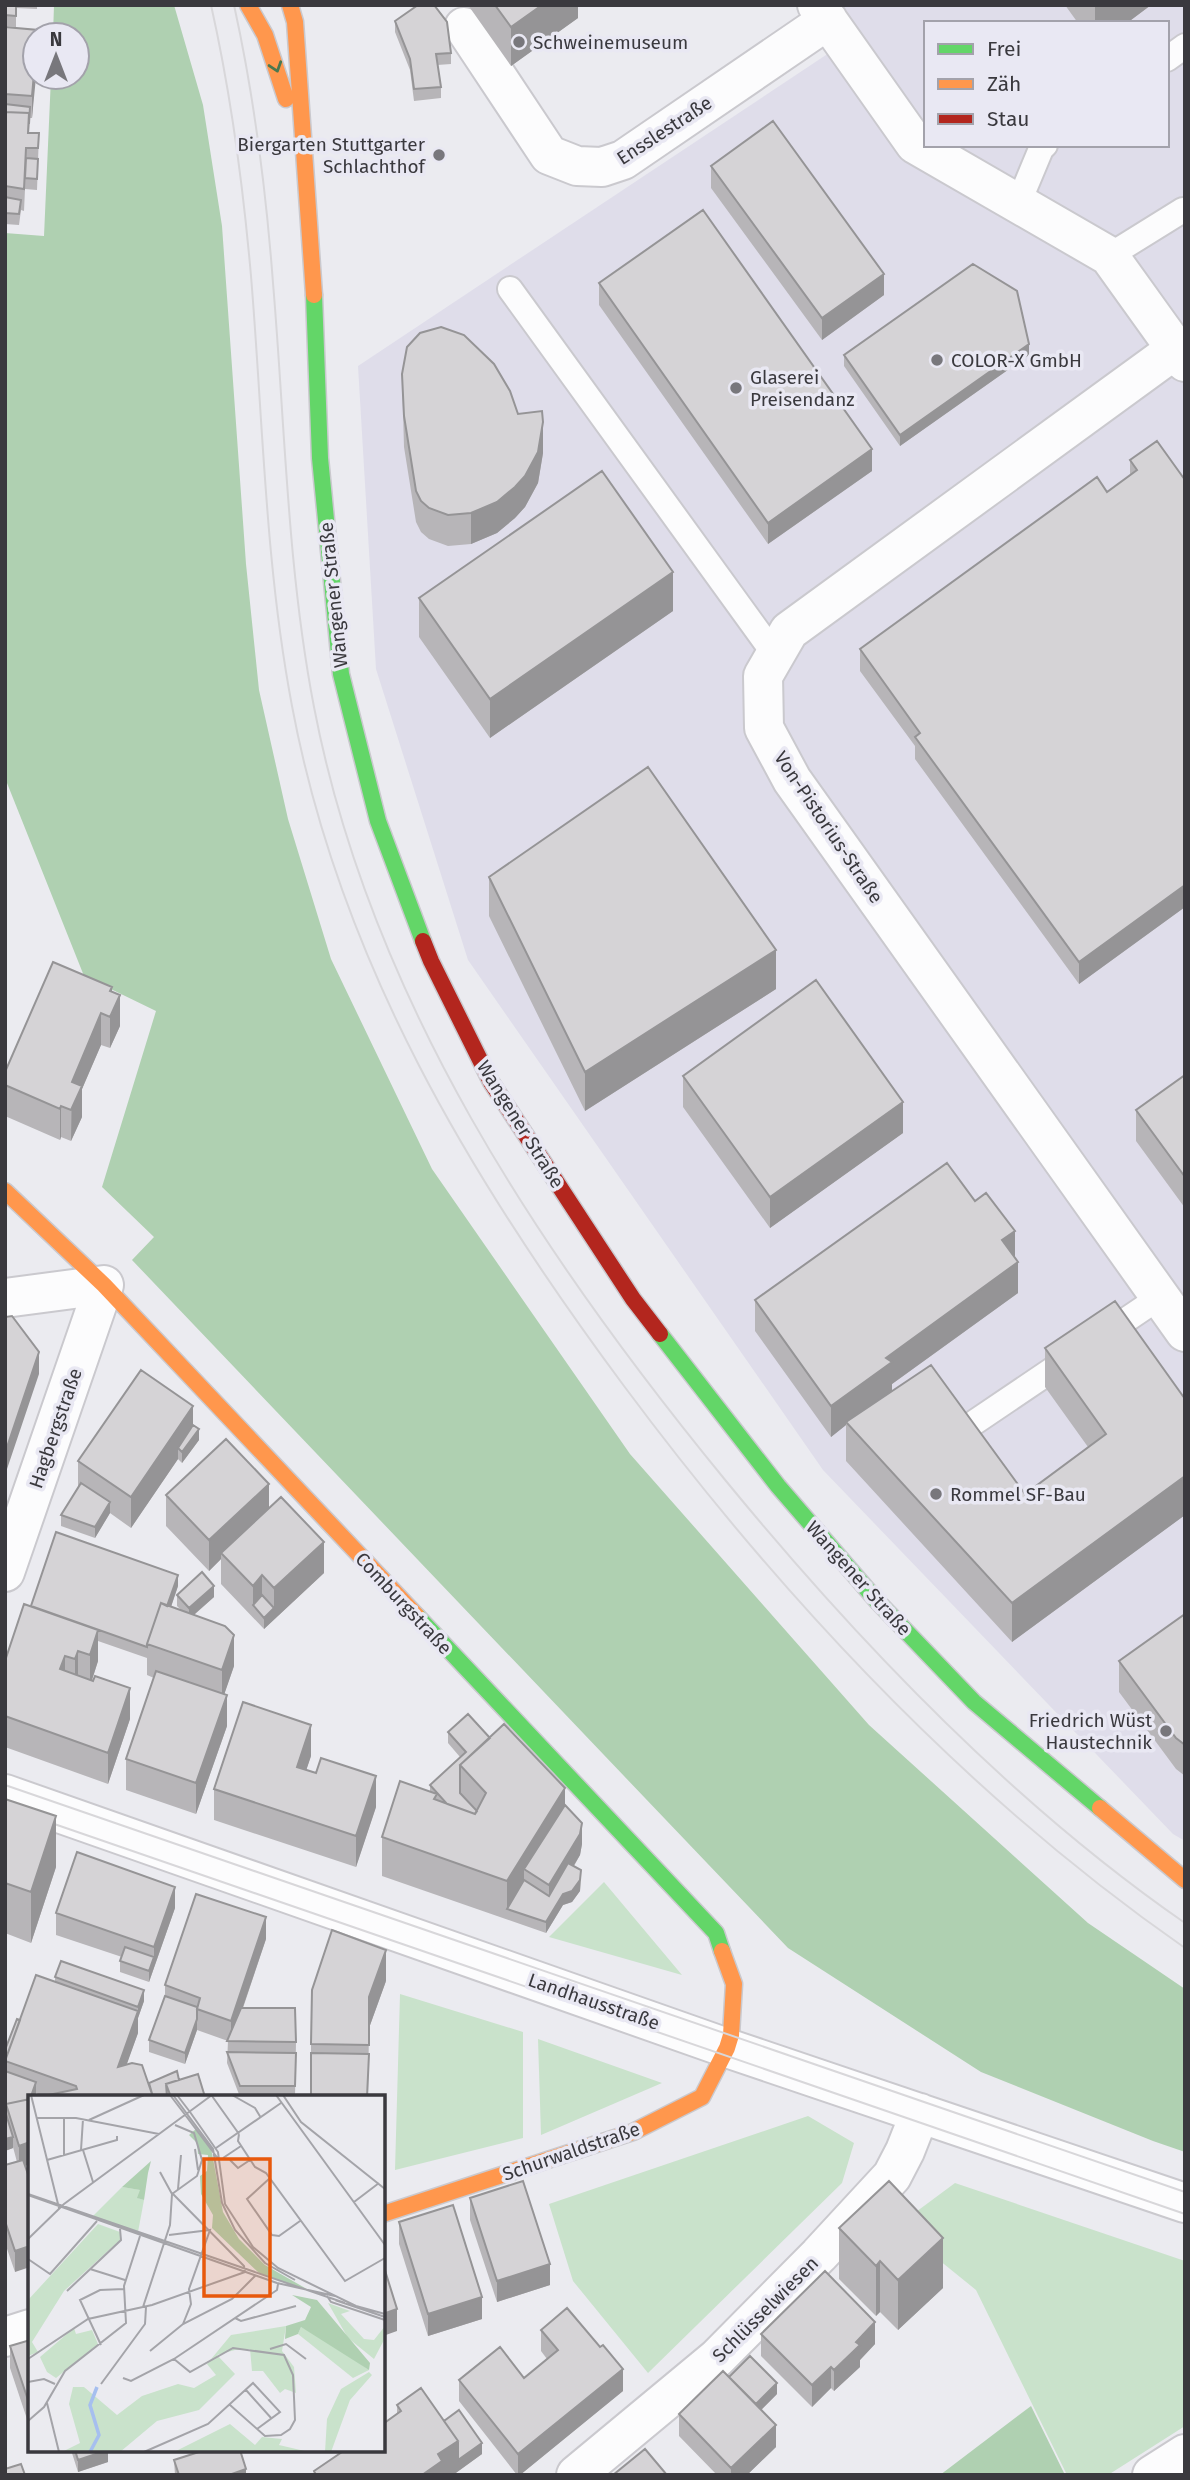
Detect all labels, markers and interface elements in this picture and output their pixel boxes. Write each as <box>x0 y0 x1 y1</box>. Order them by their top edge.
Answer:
north arrow <box>21 21 91 91</box>
legend <box>924 21 1169 147</box>
text: N <box>50 28 62 51</box>
place label: Schweinemuseum <box>533 31 688 54</box>
marker: Schweinemuseum <box>511 34 527 50</box>
text: Frei <box>987 36 1021 62</box>
one-way arrow <box>268 61 282 73</box>
text: Zäh <box>987 71 1021 97</box>
street label: Ensslestraße <box>612 91 716 170</box>
text: Stau <box>987 106 1030 132</box>
place label: Biergarten Stuttgarter Schlachthof <box>237 133 427 178</box>
marker: Biergarten Stuttgarter Schlachthof <box>431 147 447 163</box>
place label: COLOR-X GmbH <box>951 349 1082 372</box>
marker: COLOR-X GmbH <box>929 352 945 368</box>
place label: Glaserei Preisendanz <box>750 366 855 411</box>
marker: Glaserei Preisendanz <box>728 380 744 396</box>
street label: Wangener Straße <box>314 521 353 669</box>
street label: Von-Pistorius-Straße <box>769 747 888 908</box>
street label: Wangener Straße <box>472 1056 569 1192</box>
street label: Hagbergstraße <box>24 1365 87 1491</box>
place label: Rommel SF-Bau <box>950 1483 1086 1506</box>
marker: Rommel SF-Bau <box>928 1486 944 1502</box>
street label: Wangener Straße <box>801 1516 916 1640</box>
street label: Comburgstraße <box>351 1548 457 1659</box>
place label: Friedrich Wüst Haustechnik <box>1029 1709 1152 1754</box>
marker: Friedrich Wüst Haustechnik <box>1158 1723 1174 1739</box>
street label: Landhausstraße <box>525 1968 663 2035</box>
inset map <box>28 2095 385 2452</box>
street label: Schurwaldstraße <box>499 2117 643 2186</box>
street label: Schlüsselwiesen <box>708 2252 823 2367</box>

